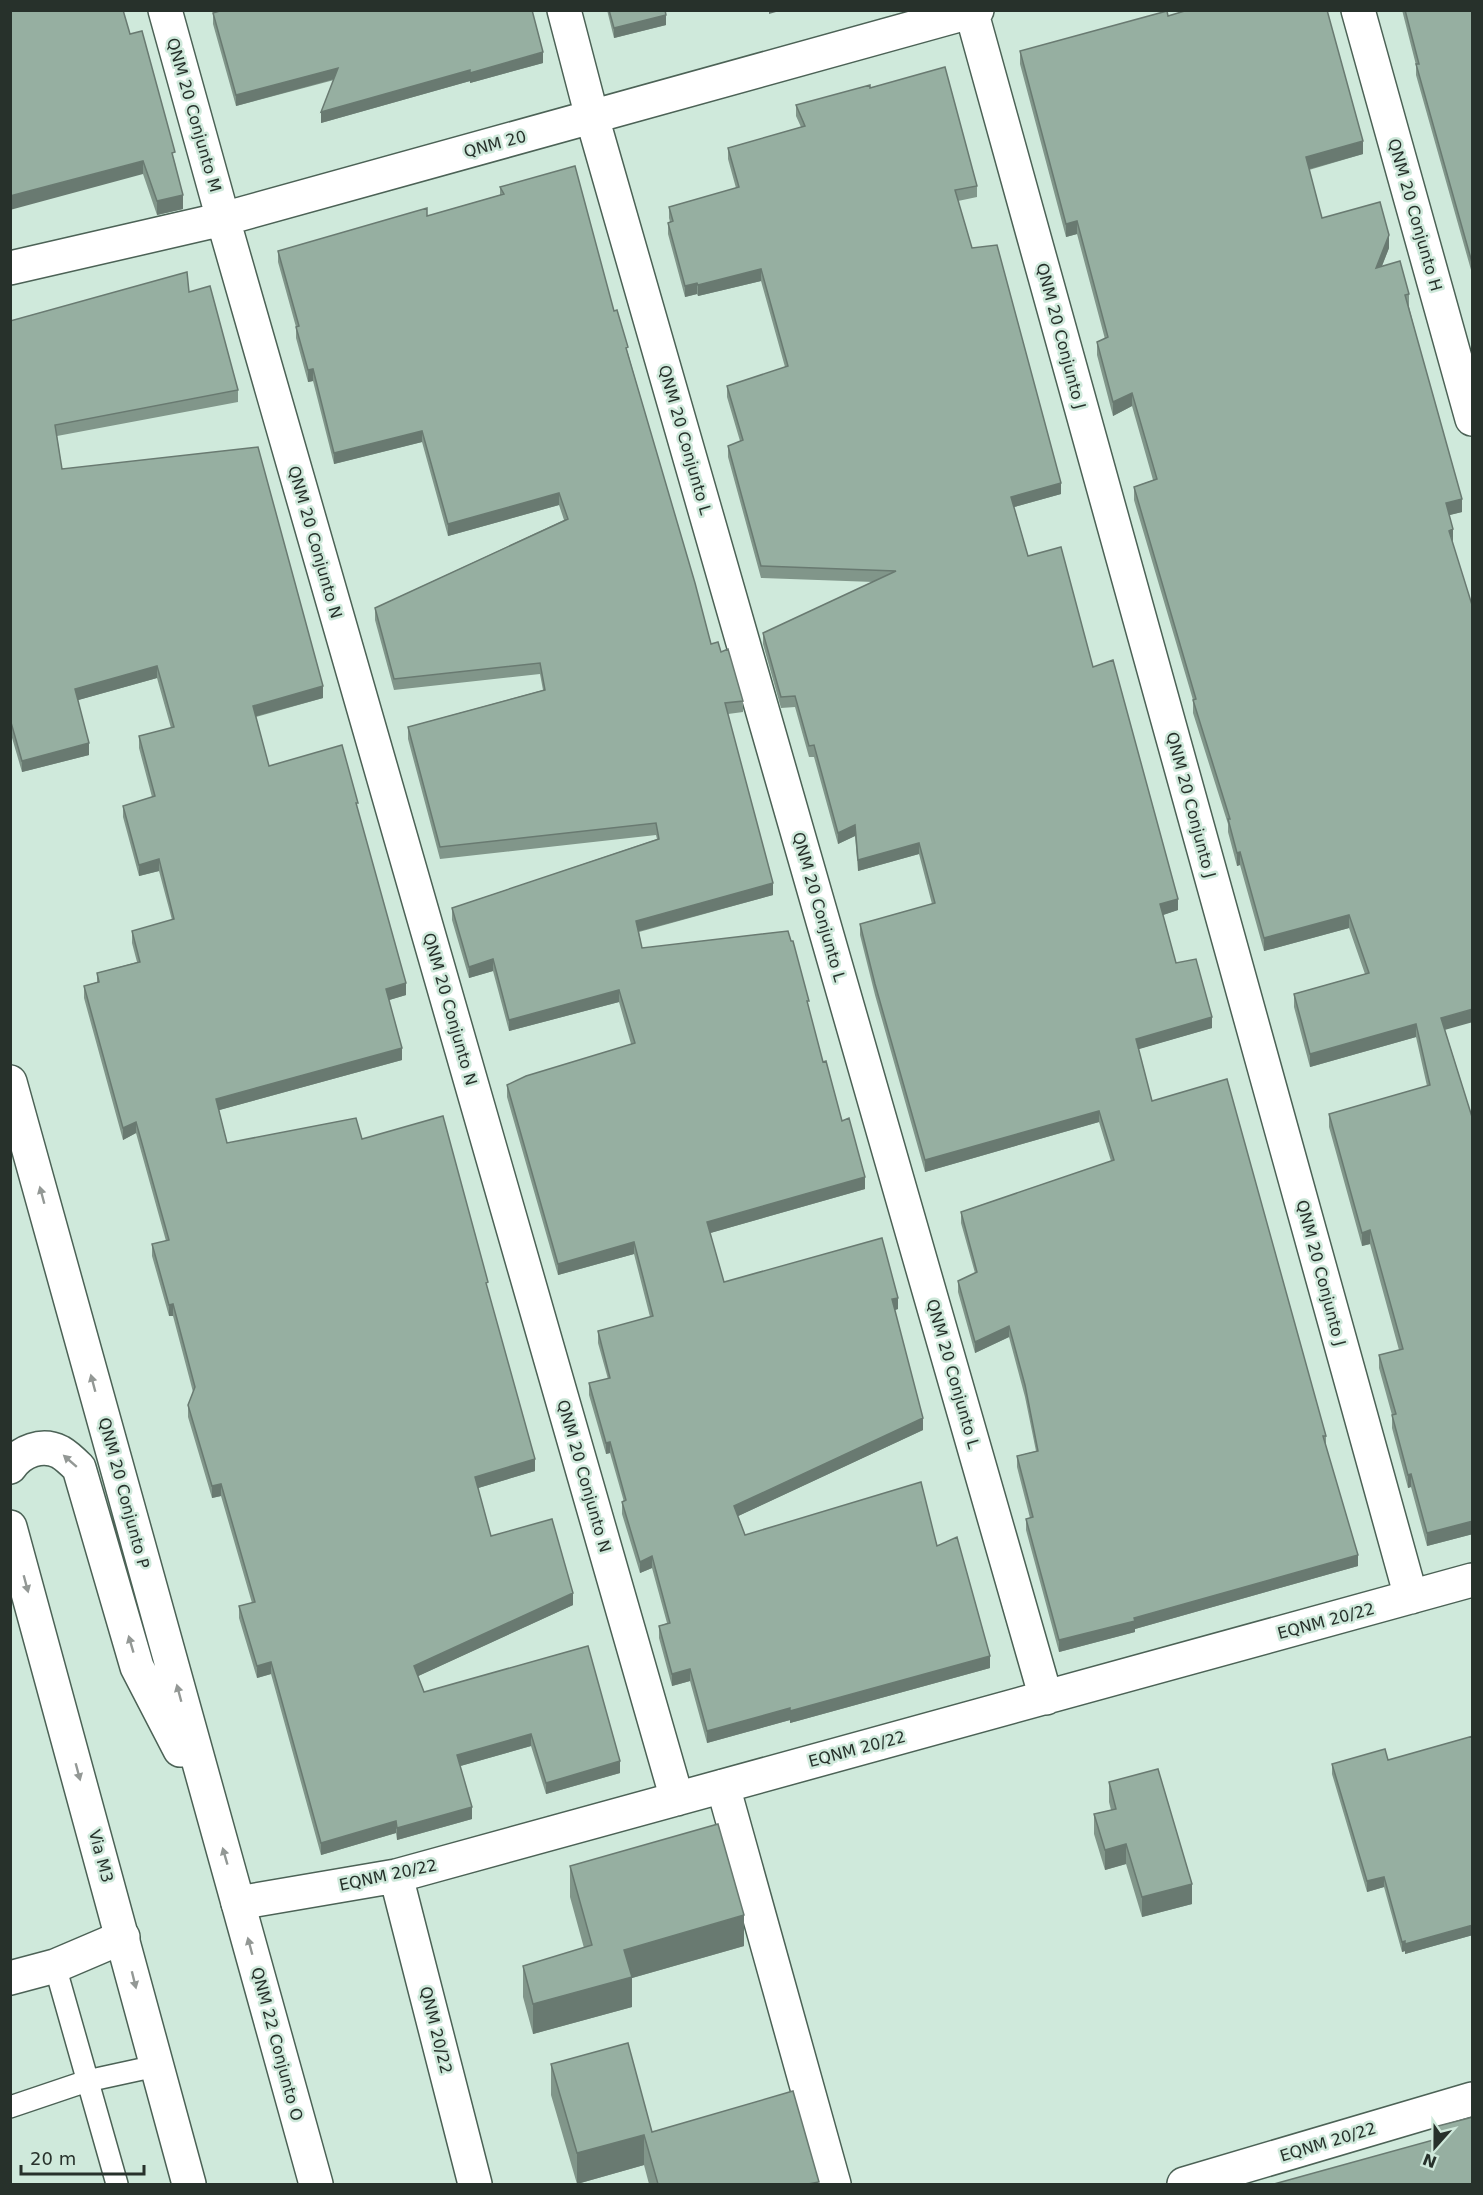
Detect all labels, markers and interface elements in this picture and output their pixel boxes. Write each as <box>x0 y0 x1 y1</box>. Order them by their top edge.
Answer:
street label: QNM 20 Conjunto M <box>163 36 225 194</box>
street label: QNM 20 <box>462 127 528 161</box>
street label: QNM 20 Conjunto H <box>1384 136 1446 294</box>
street label: QNM 20 Conjunto J <box>1032 261 1090 411</box>
street label: QNM 20 Conjunto L <box>655 363 715 517</box>
street label: QNM 20 Conjunto N <box>284 464 346 620</box>
street label: QNM 20 Conjunto J <box>1162 730 1220 880</box>
street label: QNM 20 Conjunto L <box>789 830 849 984</box>
street label: QNM 20 Conjunto N <box>419 931 481 1087</box>
one-way arrow <box>36 1186 46 1204</box>
street label: QNM 20 Conjunto J <box>1292 1198 1350 1348</box>
street label: QNM 20 Conjunto L <box>923 1297 983 1451</box>
one-way arrow <box>88 1374 98 1392</box>
street label: QNM 20 Conjunto N <box>553 1398 615 1554</box>
street label: QNM 20 Conjunto P <box>95 1415 153 1571</box>
one-way arrow <box>62 1454 78 1467</box>
one-way arrow <box>22 1575 31 1593</box>
street label: EQNM 20/22 <box>1275 1599 1377 1643</box>
one-way arrow <box>126 1635 135 1653</box>
one-way arrow <box>174 1684 183 1702</box>
street label: EQNM 20/22 <box>806 1727 908 1771</box>
one-way arrow <box>73 1762 83 1781</box>
street label: Via M3 <box>85 1827 117 1885</box>
one-way arrow <box>220 1847 229 1865</box>
street label: EQNM 20/22 <box>337 1855 439 1895</box>
one-way arrow <box>245 1937 254 1955</box>
street label: QNM 22 Conjunto O <box>247 1965 307 2123</box>
one-way arrow <box>130 1971 139 1989</box>
street label: QNM 20/22 <box>416 1984 456 2076</box>
north arrow <box>1405 2117 1465 2177</box>
street label: EQNM 20/22 <box>1278 2118 1378 2166</box>
scale bar <box>21 2138 144 2176</box>
text: 20 m <box>30 2148 76 2169</box>
text: N <box>1420 2149 1439 2172</box>

